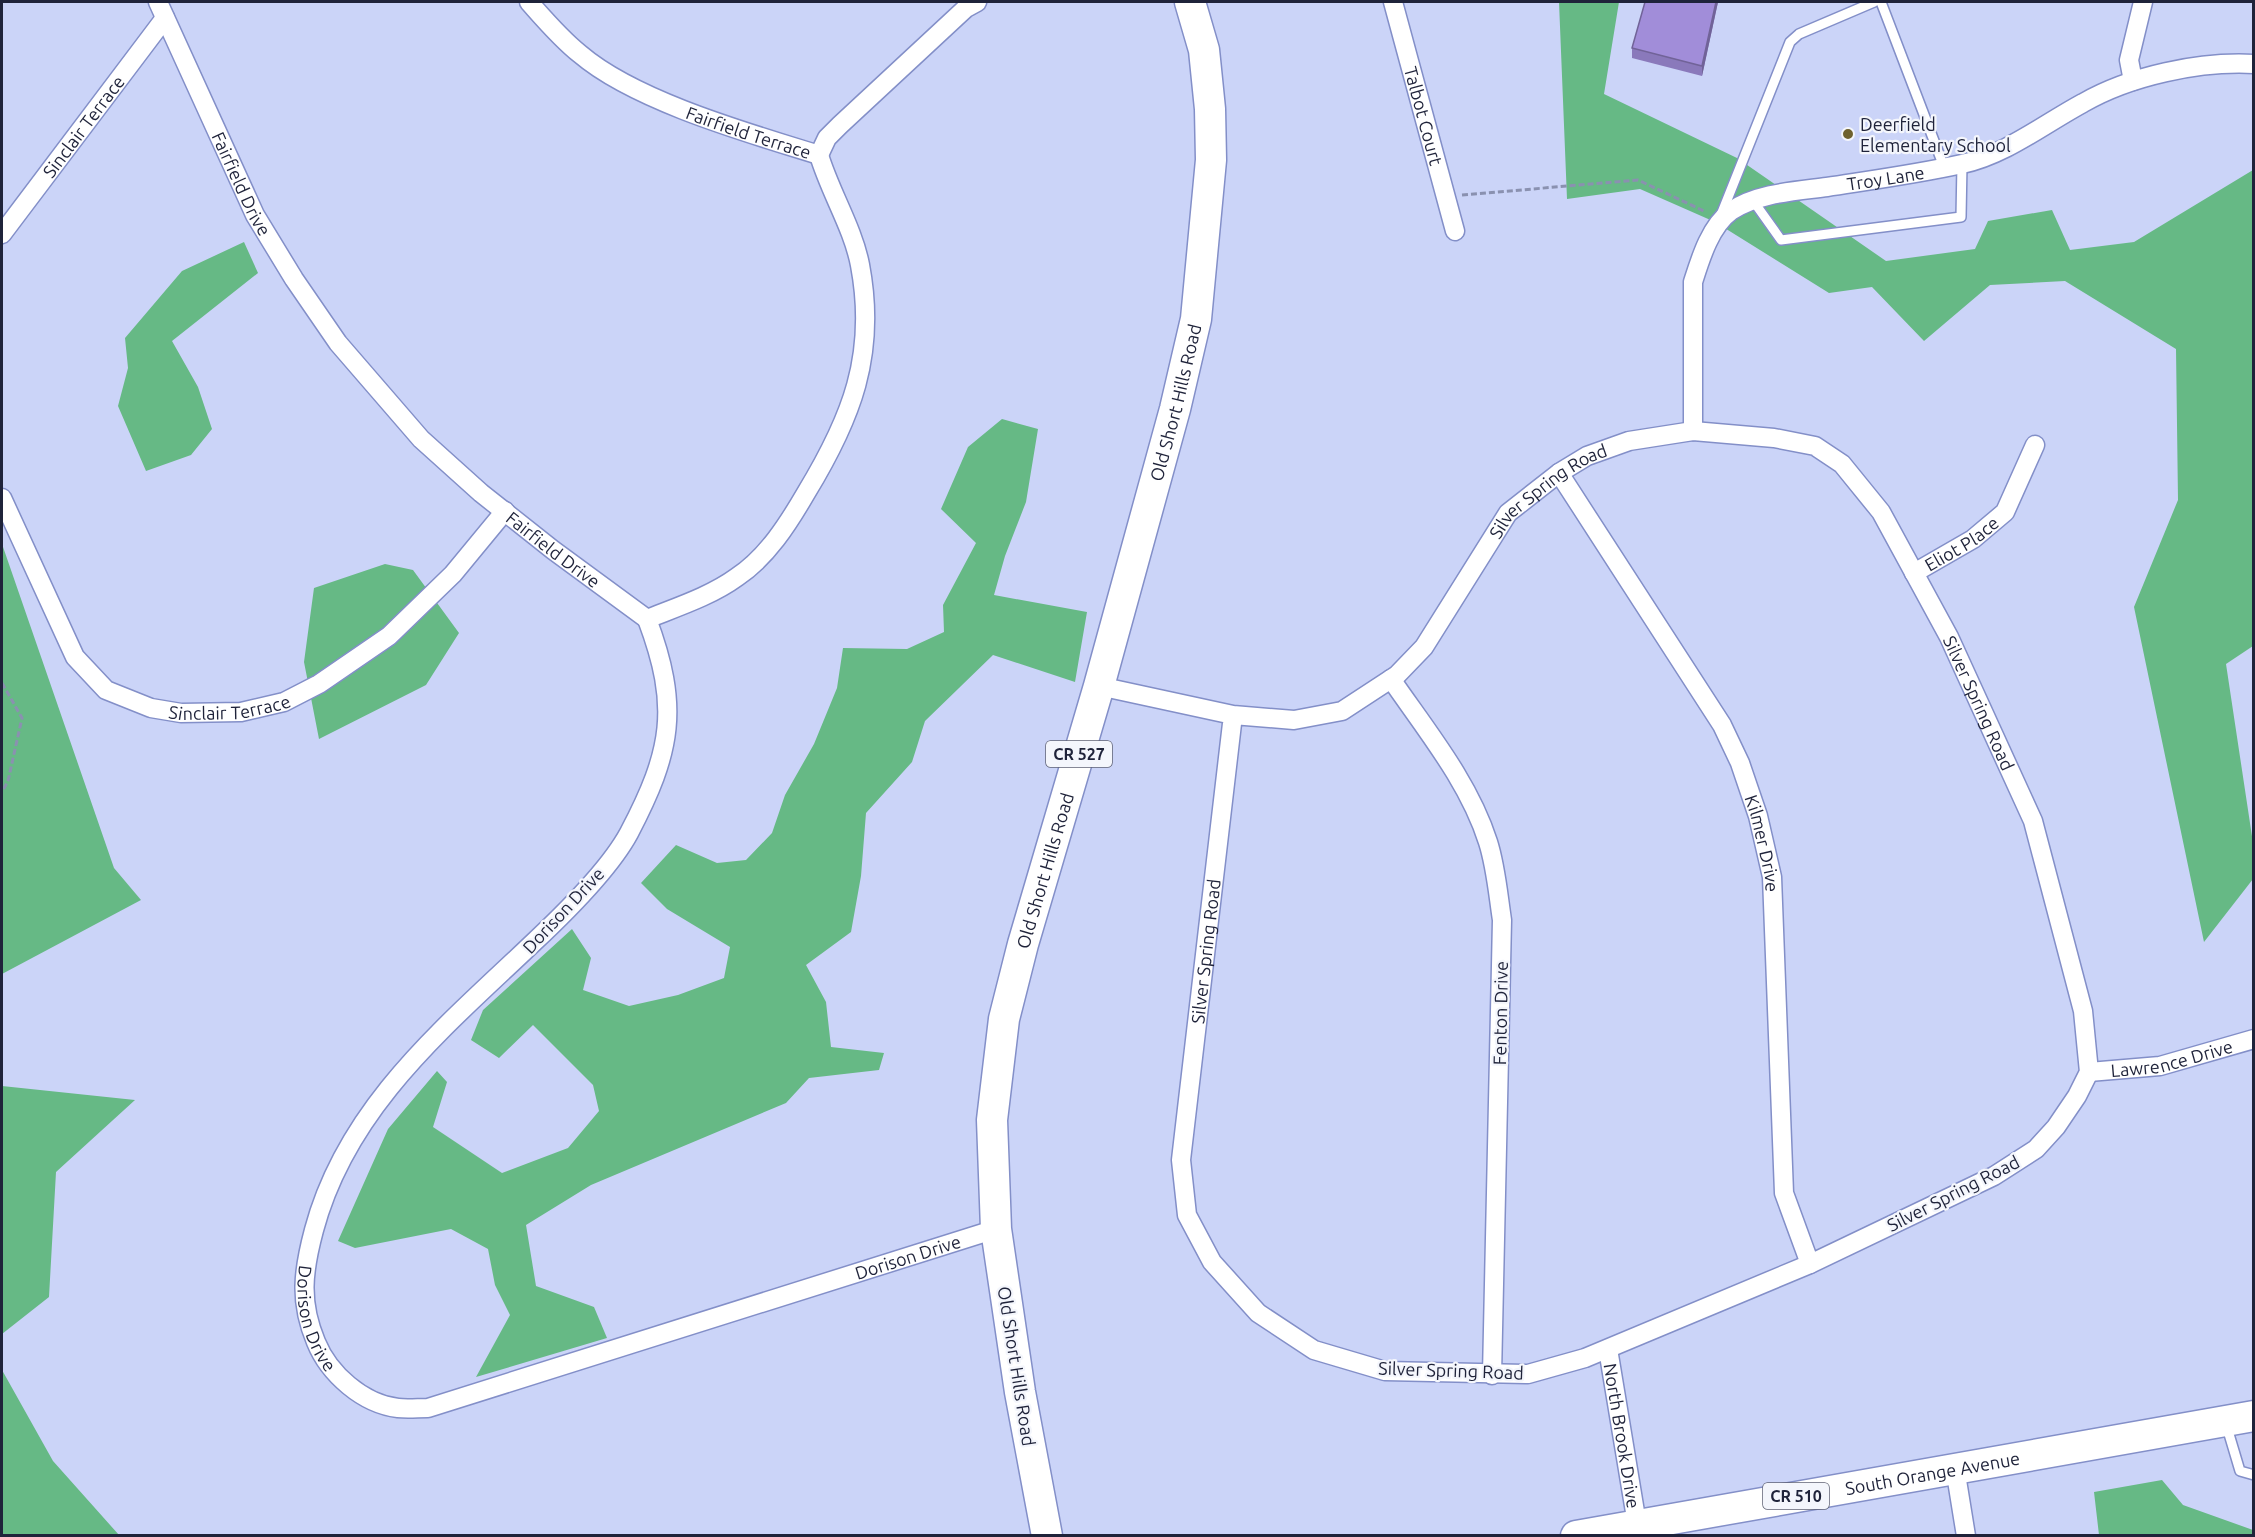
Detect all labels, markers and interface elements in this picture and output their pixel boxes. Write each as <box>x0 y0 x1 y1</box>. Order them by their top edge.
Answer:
street label: Talbot Court <box>1401 64 1447 167</box>
street label: Sinclair Terrace <box>39 71 128 181</box>
street label: Fairfield Terrace <box>684 102 813 162</box>
place label: Deerfield Elementary School <box>1860 114 2011 155</box>
marker: Deerfield Elementary School <box>1841 127 1855 141</box>
street label: Fairfield Drive <box>208 129 275 239</box>
street label: Troy Lane <box>1845 162 1926 194</box>
street label: Old Short Hills Road <box>1146 322 1205 483</box>
street label: Silver Spring Road <box>1485 440 1609 542</box>
street label: Fairfield Drive <box>503 507 604 591</box>
street label: Eliot Place <box>1921 512 2002 575</box>
street label: Silver Spring Road <box>1940 633 2018 773</box>
street label: Sinclair Terrace <box>167 690 294 723</box>
road number: CR 527 <box>1046 741 1112 767</box>
street label: Old Short Hills Road <box>1012 790 1077 951</box>
street label: Kilmer Drive <box>1742 792 1783 892</box>
street label: Dorison Drive <box>518 863 608 957</box>
street label: Silver Spring Road <box>1187 878 1224 1025</box>
street label: Fenton Drive <box>1489 961 1511 1065</box>
street label: Lawrence Drive <box>2110 1036 2235 1080</box>
street label: Silver Spring Road <box>1884 1151 2022 1235</box>
street label: Dorison Drive <box>852 1231 963 1283</box>
street label: Dorison Drive <box>294 1264 340 1375</box>
street label: Old Short Hills Road <box>995 1285 1039 1447</box>
street label: Silver Spring Road <box>1378 1357 1524 1383</box>
street label: North Brook Drive <box>1601 1362 1644 1510</box>
street label: South Orange Avenue <box>1844 1448 2021 1498</box>
road number: CR 510 <box>1763 1483 1829 1509</box>

